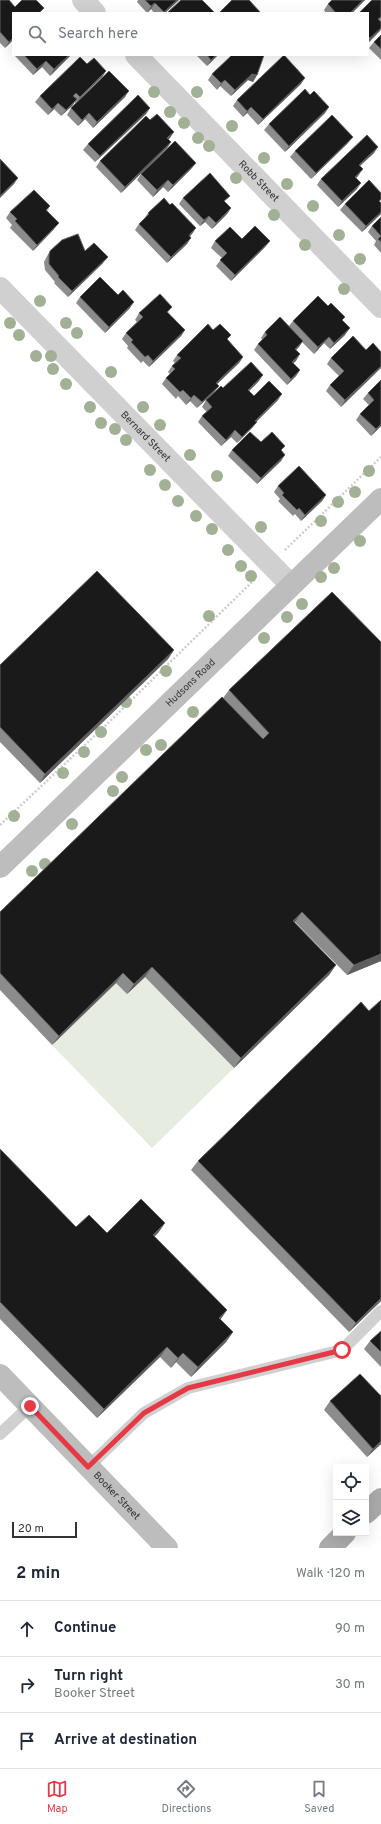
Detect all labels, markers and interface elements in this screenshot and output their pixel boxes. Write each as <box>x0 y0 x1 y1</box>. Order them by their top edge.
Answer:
search box <box>12 12 369 56</box>
icon: search <box>26 23 48 45</box>
text: Search here <box>58 25 138 44</box>
street label: Robb Street <box>235 158 282 205</box>
street label: Bernard Street <box>118 408 174 465</box>
street label: Hudsons Road <box>163 656 218 710</box>
route start <box>333 1341 351 1359</box>
route end <box>21 1397 39 1415</box>
map controls <box>333 1464 369 1536</box>
button: locate <box>333 1464 369 1500</box>
street label: Booker Street <box>90 1469 143 1523</box>
button: layers <box>333 1500 369 1536</box>
scale bar <box>12 1520 77 1539</box>
text: 20 m <box>18 1522 44 1536</box>
text: 2 min <box>16 1563 60 1585</box>
text: Walk · 120 m <box>296 1566 365 1582</box>
icon: ahead <box>16 1618 38 1640</box>
text: Continue <box>54 1619 116 1638</box>
text: 90 m <box>335 1621 365 1637</box>
text: Turn right <box>54 1667 123 1686</box>
icon: right <box>16 1674 38 1696</box>
text: 30 m <box>335 1677 365 1693</box>
text: Booker Street <box>54 1686 135 1702</box>
icon: arrive <box>16 1730 38 1752</box>
text: Arrive at destination <box>54 1731 197 1750</box>
tab: Map <box>46 1778 68 1816</box>
tab: Directions <box>161 1778 211 1816</box>
tab: Saved <box>304 1778 335 1816</box>

